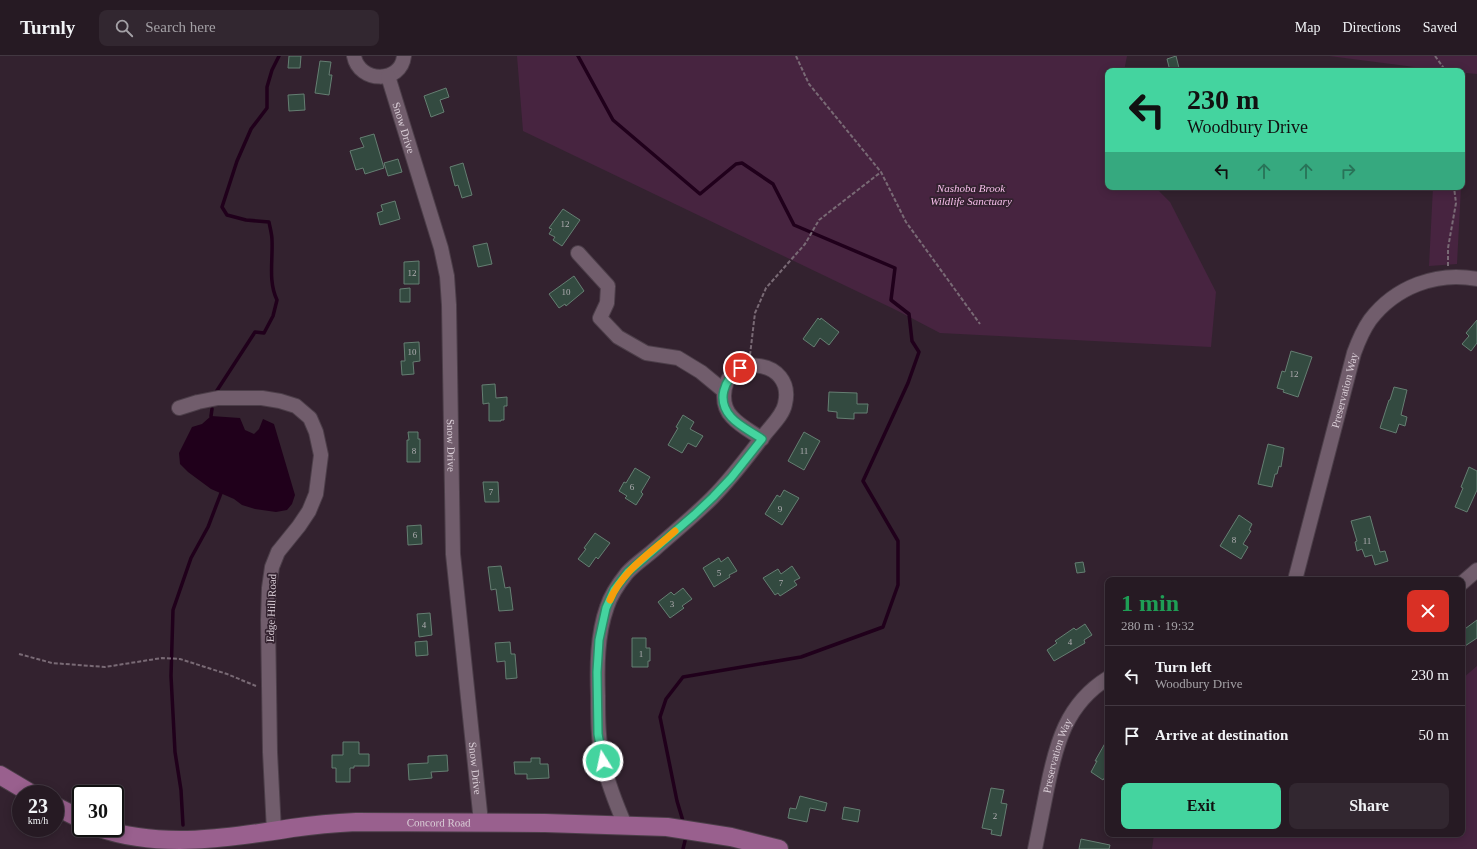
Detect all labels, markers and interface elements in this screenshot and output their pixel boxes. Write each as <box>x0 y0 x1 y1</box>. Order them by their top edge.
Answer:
search box <box>99 10 379 46</box>
text: Turnly <box>20 17 75 38</box>
icon: search <box>113 17 135 39</box>
text: Search here <box>145 19 216 35</box>
text: Map <box>1295 20 1320 35</box>
text: Directions <box>1342 20 1401 35</box>
text: Saved <box>1423 20 1457 35</box>
icon: left <box>1121 84 1173 136</box>
text: 230 m <box>1187 84 1259 115</box>
street label: Snow Drive <box>390 101 417 155</box>
text: Woodbury Drive <box>1187 117 1308 137</box>
icon: left <box>1211 160 1233 182</box>
icon: ahead <box>1253 160 1275 182</box>
icon: ahead <box>1295 160 1317 182</box>
icon: right <box>1337 160 1359 182</box>
park label: Nashoba Brook Wildlife Sanctuary <box>930 182 1012 207</box>
house number: 12 <box>561 219 570 229</box>
house number: 12 <box>408 268 417 278</box>
house number: 10 <box>562 287 571 297</box>
house number: 10 <box>408 347 417 357</box>
pin <box>723 351 757 385</box>
street label: Preservation Way <box>1329 351 1360 429</box>
icon: arrive <box>729 357 751 379</box>
house number: 12 <box>1290 369 1299 379</box>
street label: Snow Drive <box>445 419 458 472</box>
house number: 8 <box>412 446 417 456</box>
house number: 11 <box>800 446 808 456</box>
house number: 6 <box>630 482 635 492</box>
house number: 7 <box>489 487 494 497</box>
house number: 9 <box>778 504 783 514</box>
house number: 6 <box>413 530 418 540</box>
house number: 8 <box>1232 535 1237 545</box>
house number: 11 <box>1363 536 1371 546</box>
house number: 5 <box>717 568 722 578</box>
street label: Edge Hill Road <box>264 573 278 642</box>
house number: 7 <box>779 578 784 588</box>
text: 1 min <box>1121 590 1179 616</box>
button: close <box>1407 590 1449 632</box>
house number: 3 <box>670 599 675 609</box>
text: 280 m · 19:32 <box>1121 618 1194 633</box>
house number: 4 <box>422 620 427 630</box>
house number: 4 <box>1068 637 1073 647</box>
house number: 1 <box>639 649 643 659</box>
text: Turn left <box>1155 659 1212 675</box>
icon: left <box>1121 665 1143 687</box>
text: 230 m <box>1411 667 1449 683</box>
text: Woodbury Drive <box>1155 676 1242 691</box>
street label: Preservation Way <box>1040 716 1074 794</box>
icon: arrive <box>1121 725 1143 747</box>
text: Arrive at destination <box>1155 727 1288 743</box>
text: 50 m <box>1419 727 1449 743</box>
position arrow <box>582 740 624 782</box>
street label: Snow Drive <box>467 741 484 795</box>
button: Exit <box>1121 783 1281 829</box>
button: Share <box>1289 783 1449 829</box>
speed limit sign: 30 <box>72 785 124 837</box>
text: 23 <box>28 795 48 817</box>
house number: 2 <box>993 811 997 821</box>
text: km/h <box>28 815 48 826</box>
street label: Concord Road <box>407 816 471 829</box>

